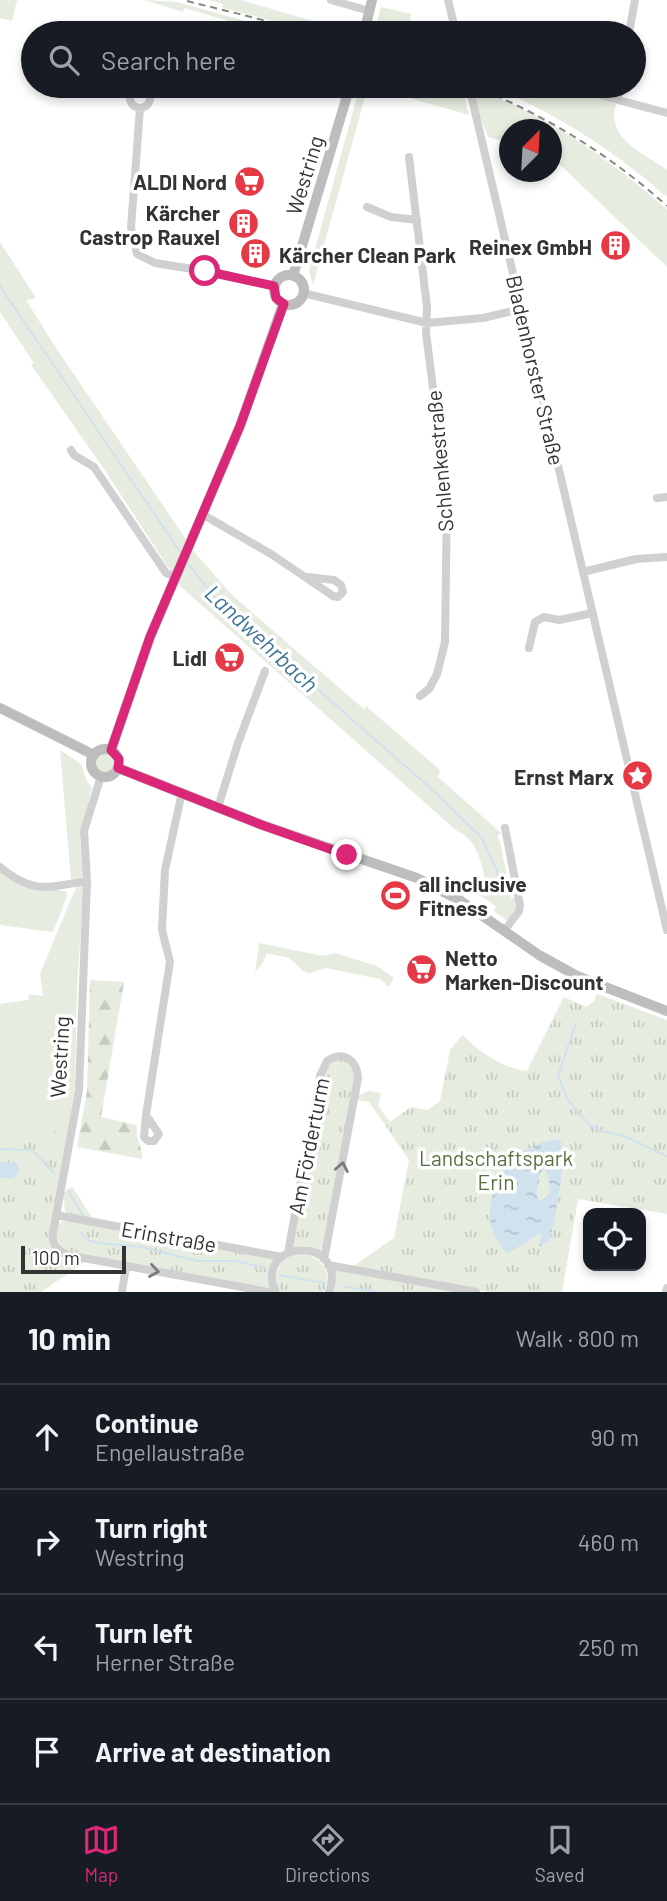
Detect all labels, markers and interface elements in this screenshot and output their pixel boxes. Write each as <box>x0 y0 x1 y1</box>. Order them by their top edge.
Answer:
search box <box>21 21 646 98</box>
icon: search <box>45 41 83 79</box>
text: Search here <box>101 44 236 75</box>
north arrow <box>499 119 562 182</box>
street label: Westring <box>280 132 328 218</box>
supermarket icon: ALDI Nord <box>233 164 267 198</box>
place label: ALDI Nord <box>133 169 227 194</box>
place label: Kärcher Castrop Rauxel <box>80 200 220 249</box>
building icon: Kärcher Castrop Rauxel <box>226 207 260 241</box>
building icon: Reinex GmbH <box>598 229 632 263</box>
place label: Reinex GmbH <box>469 234 592 259</box>
building icon: Kärcher Clean Park <box>239 237 273 271</box>
place label: Kärcher Clean Park <box>279 242 456 267</box>
route start <box>189 255 220 286</box>
street label: Bladenhorster Straße <box>502 272 570 468</box>
street label: Schlenkestraße <box>420 389 458 533</box>
water label: Landwehrbach <box>200 578 324 698</box>
supermarket icon: Lidl <box>213 640 247 674</box>
place label: Lidl <box>173 645 207 670</box>
place icon: Ernst Marx <box>620 759 654 793</box>
place label: Ernst Marx <box>514 764 614 789</box>
route end <box>331 839 362 870</box>
place label: all inclusive Fitness <box>419 871 527 920</box>
sports icon: all inclusive Fitness <box>379 878 413 912</box>
place label: Netto Marken-Discount <box>445 945 604 994</box>
supermarket icon: Netto Marken-Discount <box>405 952 439 986</box>
street label: Westring <box>44 1016 74 1098</box>
street label: Am Förderturm <box>282 1076 334 1216</box>
park label: Landschaftspark Erin <box>419 1145 573 1194</box>
one-way arrow <box>334 1161 349 1173</box>
map controls <box>583 1208 646 1271</box>
button: locate <box>583 1208 646 1271</box>
street label: Erinstraße <box>120 1215 218 1257</box>
scale bar <box>21 1243 126 1275</box>
text: 100 m <box>32 1246 80 1269</box>
one-way arrow <box>148 1263 160 1278</box>
text: 10 min <box>28 1320 111 1356</box>
text: Walk · 800 m <box>516 1324 639 1352</box>
text: Continue <box>95 1407 199 1438</box>
icon: ahead <box>28 1418 66 1456</box>
text: 90 m <box>590 1423 639 1451</box>
text: Engellaustraße <box>95 1438 245 1466</box>
text: Turn right <box>95 1512 208 1543</box>
icon: right <box>28 1523 66 1561</box>
text: 460 m <box>578 1528 639 1556</box>
text: Westring <box>95 1543 184 1571</box>
text: Turn left <box>95 1617 193 1648</box>
icon: left <box>28 1628 66 1666</box>
text: 250 m <box>578 1633 639 1661</box>
text: Herner Straße <box>95 1648 235 1676</box>
icon: arrive <box>28 1733 66 1771</box>
text: Arrive at destination <box>95 1736 331 1767</box>
tab: Map <box>82 1821 120 1886</box>
tab: Directions <box>285 1821 370 1886</box>
tab: Saved <box>535 1821 585 1886</box>

